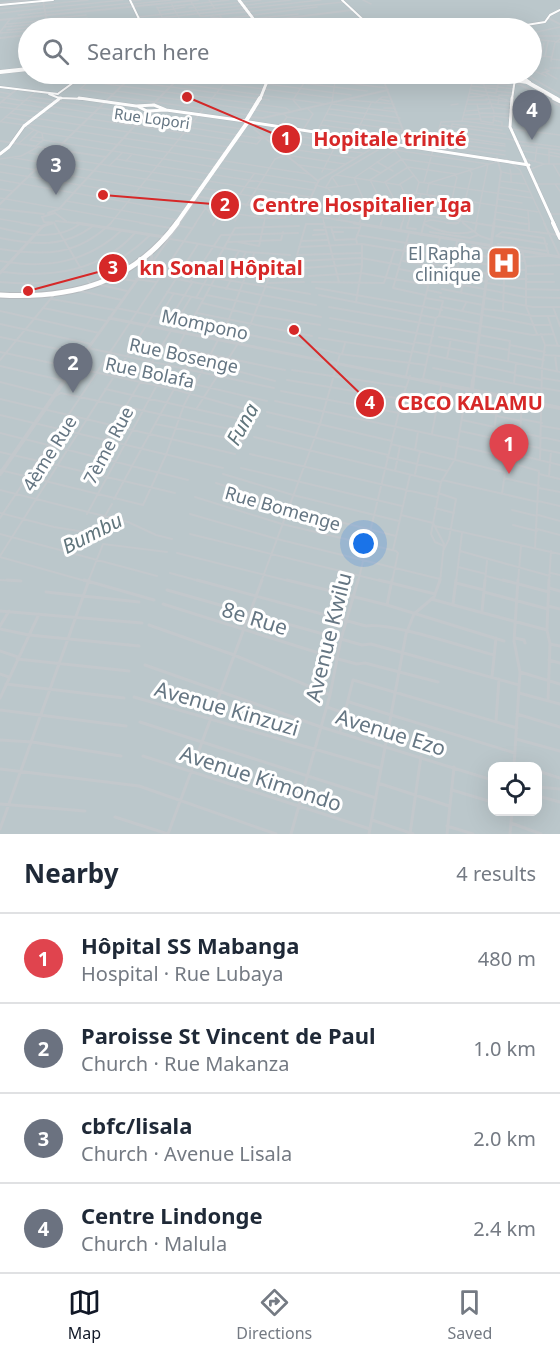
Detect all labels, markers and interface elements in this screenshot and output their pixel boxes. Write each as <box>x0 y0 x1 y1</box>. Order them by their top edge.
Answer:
search box <box>18 18 542 84</box>
icon: search <box>39 35 72 68</box>
text: Search here <box>87 36 209 66</box>
pin: 4 <box>512 90 552 140</box>
street label: Rue Lopori <box>113 103 191 133</box>
callout: Hopitale trinité <box>271 120 478 158</box>
text: Hopitale trinité <box>313 125 467 152</box>
text: 1 <box>281 126 291 150</box>
pin: 3 <box>36 146 76 195</box>
callout: Centre Hospitalier Iga <box>210 186 484 224</box>
text: Centre Hospitalier Iga <box>252 191 472 218</box>
text: 2 <box>220 192 230 216</box>
place label: El Rapha clinique <box>408 241 481 286</box>
hospital icon: El Rapha clinique <box>486 245 522 281</box>
callout: kn Sonal Hôpital <box>98 249 315 287</box>
text: kn Sonal Hôpital <box>139 254 303 281</box>
text: 3 <box>108 255 118 279</box>
street label: Mompono <box>159 303 251 345</box>
street label: Rue Bosenge <box>127 332 241 378</box>
pin: 2 <box>54 344 92 393</box>
street label: Rue Bolafa <box>103 351 197 393</box>
callout: CBCO KALAMU <box>355 384 555 422</box>
text: CBCO KALAMU <box>397 389 543 416</box>
text: 4 <box>365 390 375 414</box>
water label: Funa <box>220 398 264 450</box>
street label: 7ème Rue <box>78 402 138 488</box>
street label: 4ème Rue <box>16 411 82 495</box>
pin: 1 <box>490 424 528 474</box>
street label: Rue Bomenge <box>222 480 344 536</box>
water label: Bumbu <box>57 506 127 560</box>
your location <box>349 529 378 558</box>
street label: Avenue Kwilu <box>298 569 358 705</box>
street label: 8e Rue <box>219 595 291 641</box>
street label: Avenue Kinzuzi <box>152 674 302 742</box>
street label: Avenue Ezo <box>333 702 449 762</box>
street label: Avenue Kimondo <box>177 739 345 817</box>
map controls <box>488 762 542 816</box>
button: locate <box>488 762 542 816</box>
text: Nearby <box>24 855 119 891</box>
text: 4 results <box>456 860 536 887</box>
text: Hôpital SS Mabanga <box>81 930 299 960</box>
text: 1 <box>38 945 49 972</box>
text: 480 m <box>478 945 536 972</box>
text: Hospital · Rue Lubaya <box>81 960 283 987</box>
text: Paroisse St Vincent de Paul <box>81 1020 376 1050</box>
text: 2 <box>38 1035 49 1062</box>
text: 1.0 km <box>473 1035 536 1062</box>
text: Church · Rue Makanza <box>81 1050 289 1077</box>
text: cbfc/lisala <box>81 1110 192 1140</box>
text: 3 <box>38 1125 49 1152</box>
text: 2.0 km <box>473 1125 536 1152</box>
text: Church · Avenue Lisala <box>81 1140 292 1167</box>
text: Centre Lindonge <box>81 1200 263 1230</box>
text: 4 <box>38 1215 49 1242</box>
text: 2.4 km <box>473 1215 536 1242</box>
text: Church · Malula <box>81 1230 227 1257</box>
tab: Map <box>68 1286 101 1344</box>
tab: Directions <box>236 1286 312 1344</box>
tab: Saved <box>448 1286 492 1344</box>

